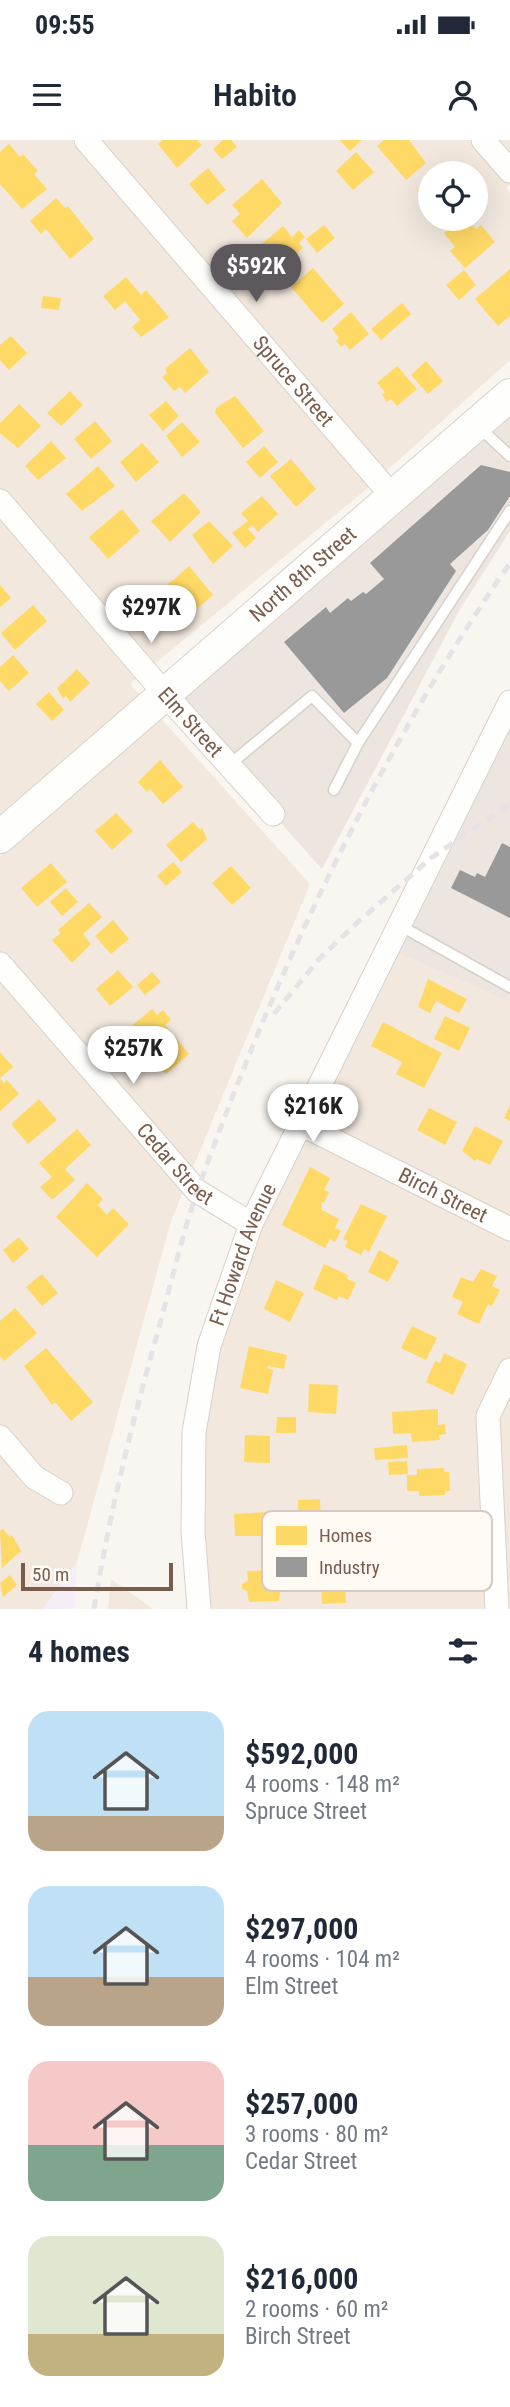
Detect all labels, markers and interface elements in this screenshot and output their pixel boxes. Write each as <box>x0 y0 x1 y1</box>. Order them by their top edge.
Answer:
text: 09:55 <box>35 10 95 40</box>
icon: menu <box>28 76 66 114</box>
text: Habito <box>213 76 297 114</box>
icon: person <box>444 76 482 114</box>
map controls <box>418 161 488 231</box>
button: locate <box>418 161 488 231</box>
pin: $592K <box>207 244 305 304</box>
text: $592K <box>226 253 286 280</box>
street label: Spruce Street <box>248 331 339 431</box>
street label: North 8th Street <box>245 522 361 627</box>
pin: $297K <box>102 586 200 645</box>
text: $297K <box>121 594 181 621</box>
street label: Elm Street <box>153 683 228 762</box>
pin: $257K <box>84 1026 182 1086</box>
text: $257K <box>103 1035 163 1062</box>
pin: $216K <box>264 1084 362 1144</box>
text: $216K <box>283 1093 343 1120</box>
street label: Cedar Street <box>132 1118 218 1210</box>
street label: Birch Street <box>394 1163 491 1228</box>
street label: Ft Howard Avenue <box>205 1179 281 1329</box>
legend <box>262 1511 492 1591</box>
text: Homes <box>319 1524 372 1547</box>
text: Industry <box>319 1556 380 1579</box>
scale bar <box>21 1560 173 1592</box>
text: 50 m <box>32 1563 69 1586</box>
icon: filters <box>444 1632 482 1670</box>
text: 4 homes <box>28 1634 130 1669</box>
text: $592,000 <box>245 1736 358 1771</box>
icon: home <box>84 1739 168 1823</box>
text: 4 rooms · 148 m² <box>245 1771 400 1798</box>
text: Spruce Street <box>245 1798 367 1825</box>
text: $297,000 <box>245 1911 358 1946</box>
icon: home <box>84 1914 168 1998</box>
text: 4 rooms · 104 m² <box>245 1946 400 1973</box>
text: Elm Street <box>245 1973 338 2000</box>
text: $257,000 <box>245 2086 358 2121</box>
icon: home <box>84 2089 168 2173</box>
text: 3 rooms · 80 m² <box>245 2121 388 2148</box>
text: Cedar Street <box>245 2148 357 2175</box>
text: $216,000 <box>245 2261 358 2296</box>
icon: home <box>84 2264 168 2348</box>
text: 2 rooms · 60 m² <box>245 2296 388 2323</box>
text: Birch Street <box>245 2323 351 2350</box>

